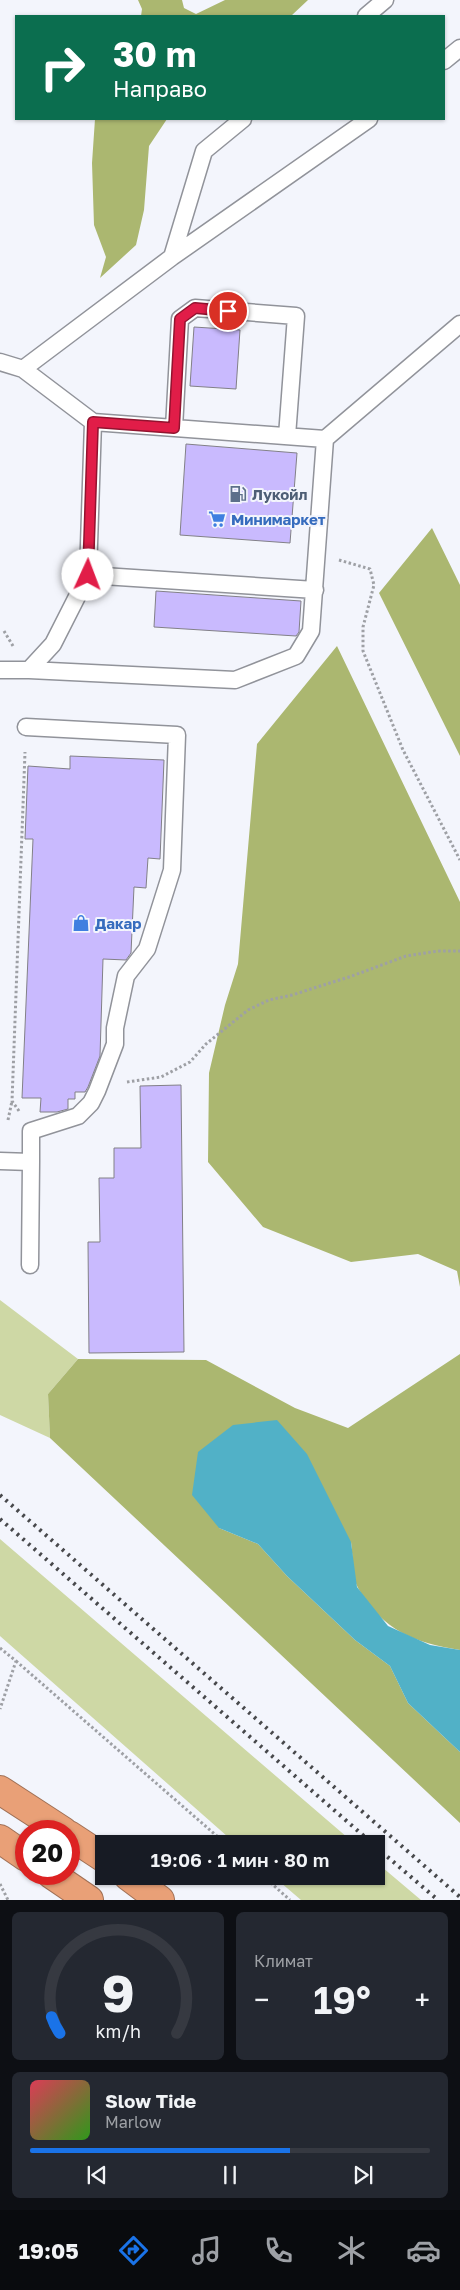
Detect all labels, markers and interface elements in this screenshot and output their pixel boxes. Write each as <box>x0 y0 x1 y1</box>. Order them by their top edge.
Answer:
text: 30 m <box>113 33 196 75</box>
icon: right <box>30 35 95 100</box>
text: Направо <box>113 75 207 102</box>
pin <box>207 290 249 332</box>
icon: arrive <box>214 297 242 325</box>
fuel station icon: Лукойл <box>228 484 248 504</box>
place label: Лукойл <box>252 485 307 503</box>
supermarket icon: Минимаркет <box>207 509 227 529</box>
place label: Минимаркет <box>231 510 326 528</box>
position arrow <box>61 548 113 600</box>
shop icon: Дакар <box>71 913 91 933</box>
place label: Дакар <box>95 914 141 932</box>
speed limit sign: 20 <box>15 1820 80 1885</box>
text: 19:06 · 1 мин · 80 m <box>151 1848 329 1871</box>
text: Климат <box>254 1951 313 1971</box>
text: 9 <box>101 1961 135 2023</box>
text: 19° <box>313 1977 371 2022</box>
text: − <box>254 1983 269 2016</box>
text: + <box>415 1983 430 2016</box>
text: km/h <box>95 2020 141 2042</box>
text: Slow Tide <box>105 2089 196 2112</box>
text: Marlow <box>105 2112 161 2132</box>
icon: previous <box>83 2161 111 2189</box>
icon: pause <box>216 2161 244 2189</box>
icon: next <box>349 2161 377 2189</box>
icon: directions <box>116 2233 151 2268</box>
icon: music <box>189 2233 224 2268</box>
icon: phone <box>261 2233 296 2268</box>
icon: climate <box>334 2233 369 2268</box>
icon: car <box>406 2233 441 2268</box>
text: 19:05 <box>19 2237 79 2264</box>

